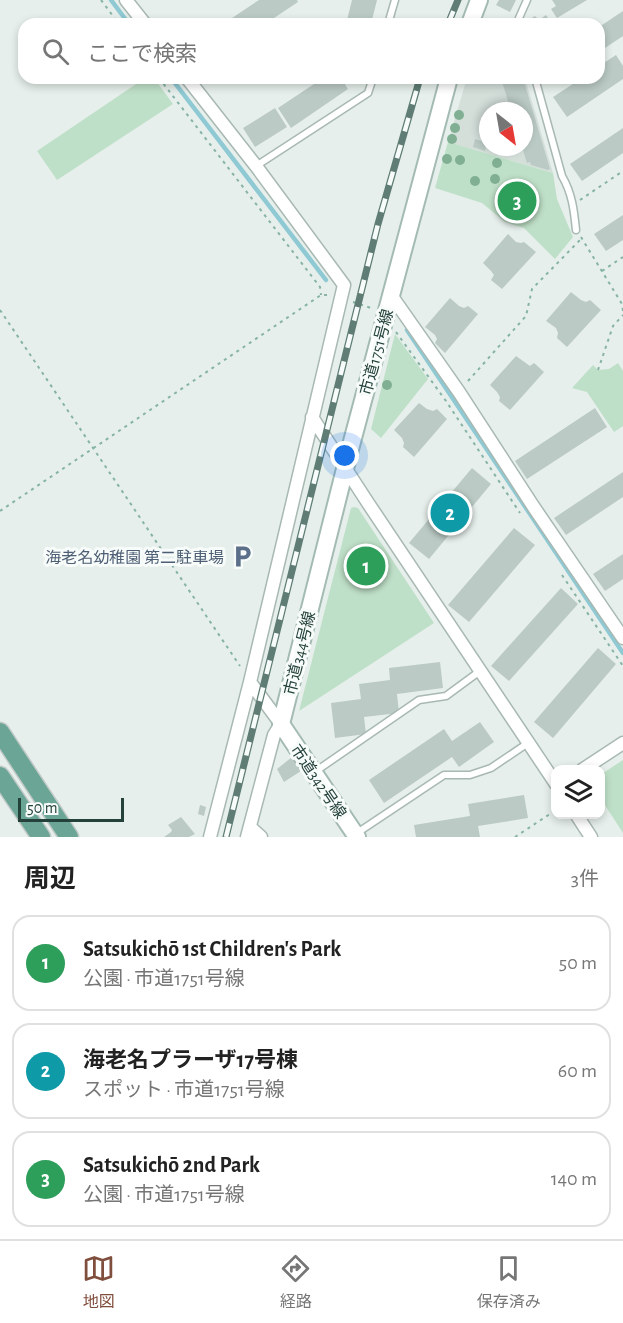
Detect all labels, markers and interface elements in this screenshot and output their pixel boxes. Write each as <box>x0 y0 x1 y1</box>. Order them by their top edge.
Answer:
search box <box>18 18 605 84</box>
icon: search <box>39 35 72 68</box>
text: ここで検索 <box>87 43 197 65</box>
north arrow <box>479 102 533 156</box>
pin: 3 <box>498 178 536 224</box>
street label: 市道1751号線 <box>357 307 396 397</box>
your location <box>330 441 359 470</box>
pin: 2 <box>430 490 470 536</box>
parking icon: 海老名幼稚園 第二駐車場 <box>229 544 255 570</box>
pin: 1 <box>346 544 386 588</box>
place label: 海老名幼稚園 第二駐車場 <box>45 549 224 566</box>
street label: 市道344号線 <box>281 609 318 697</box>
street label: 市道342号線 <box>288 741 350 822</box>
map controls <box>551 765 605 819</box>
button: layers <box>551 765 605 819</box>
scale bar <box>18 795 124 822</box>
text: 50 m <box>27 800 58 816</box>
text: 周辺 <box>24 866 76 892</box>
text: 3件 <box>571 869 599 889</box>
text: Satsukichō 1st Children's Park <box>83 938 341 960</box>
text: 1 <box>42 953 49 973</box>
text: 50 m <box>559 953 597 973</box>
text: 公園 · 市道1751号線 <box>83 969 245 989</box>
text: 海老名プラーザ17号棟 <box>83 1049 298 1071</box>
text: 2 <box>41 1061 50 1081</box>
text: 60 m <box>558 1061 597 1081</box>
text: スポット · 市道1751号線 <box>83 1080 285 1100</box>
text: Satsukichō 2nd Park <box>83 1154 260 1176</box>
text: 3 <box>41 1169 50 1189</box>
text: 140 m <box>551 1169 597 1189</box>
text: 公園 · 市道1751号線 <box>83 1185 245 1205</box>
tab: 地図 <box>82 1252 115 1312</box>
tab: 経路 <box>279 1252 312 1312</box>
tab: 保存済み <box>477 1252 541 1312</box>

